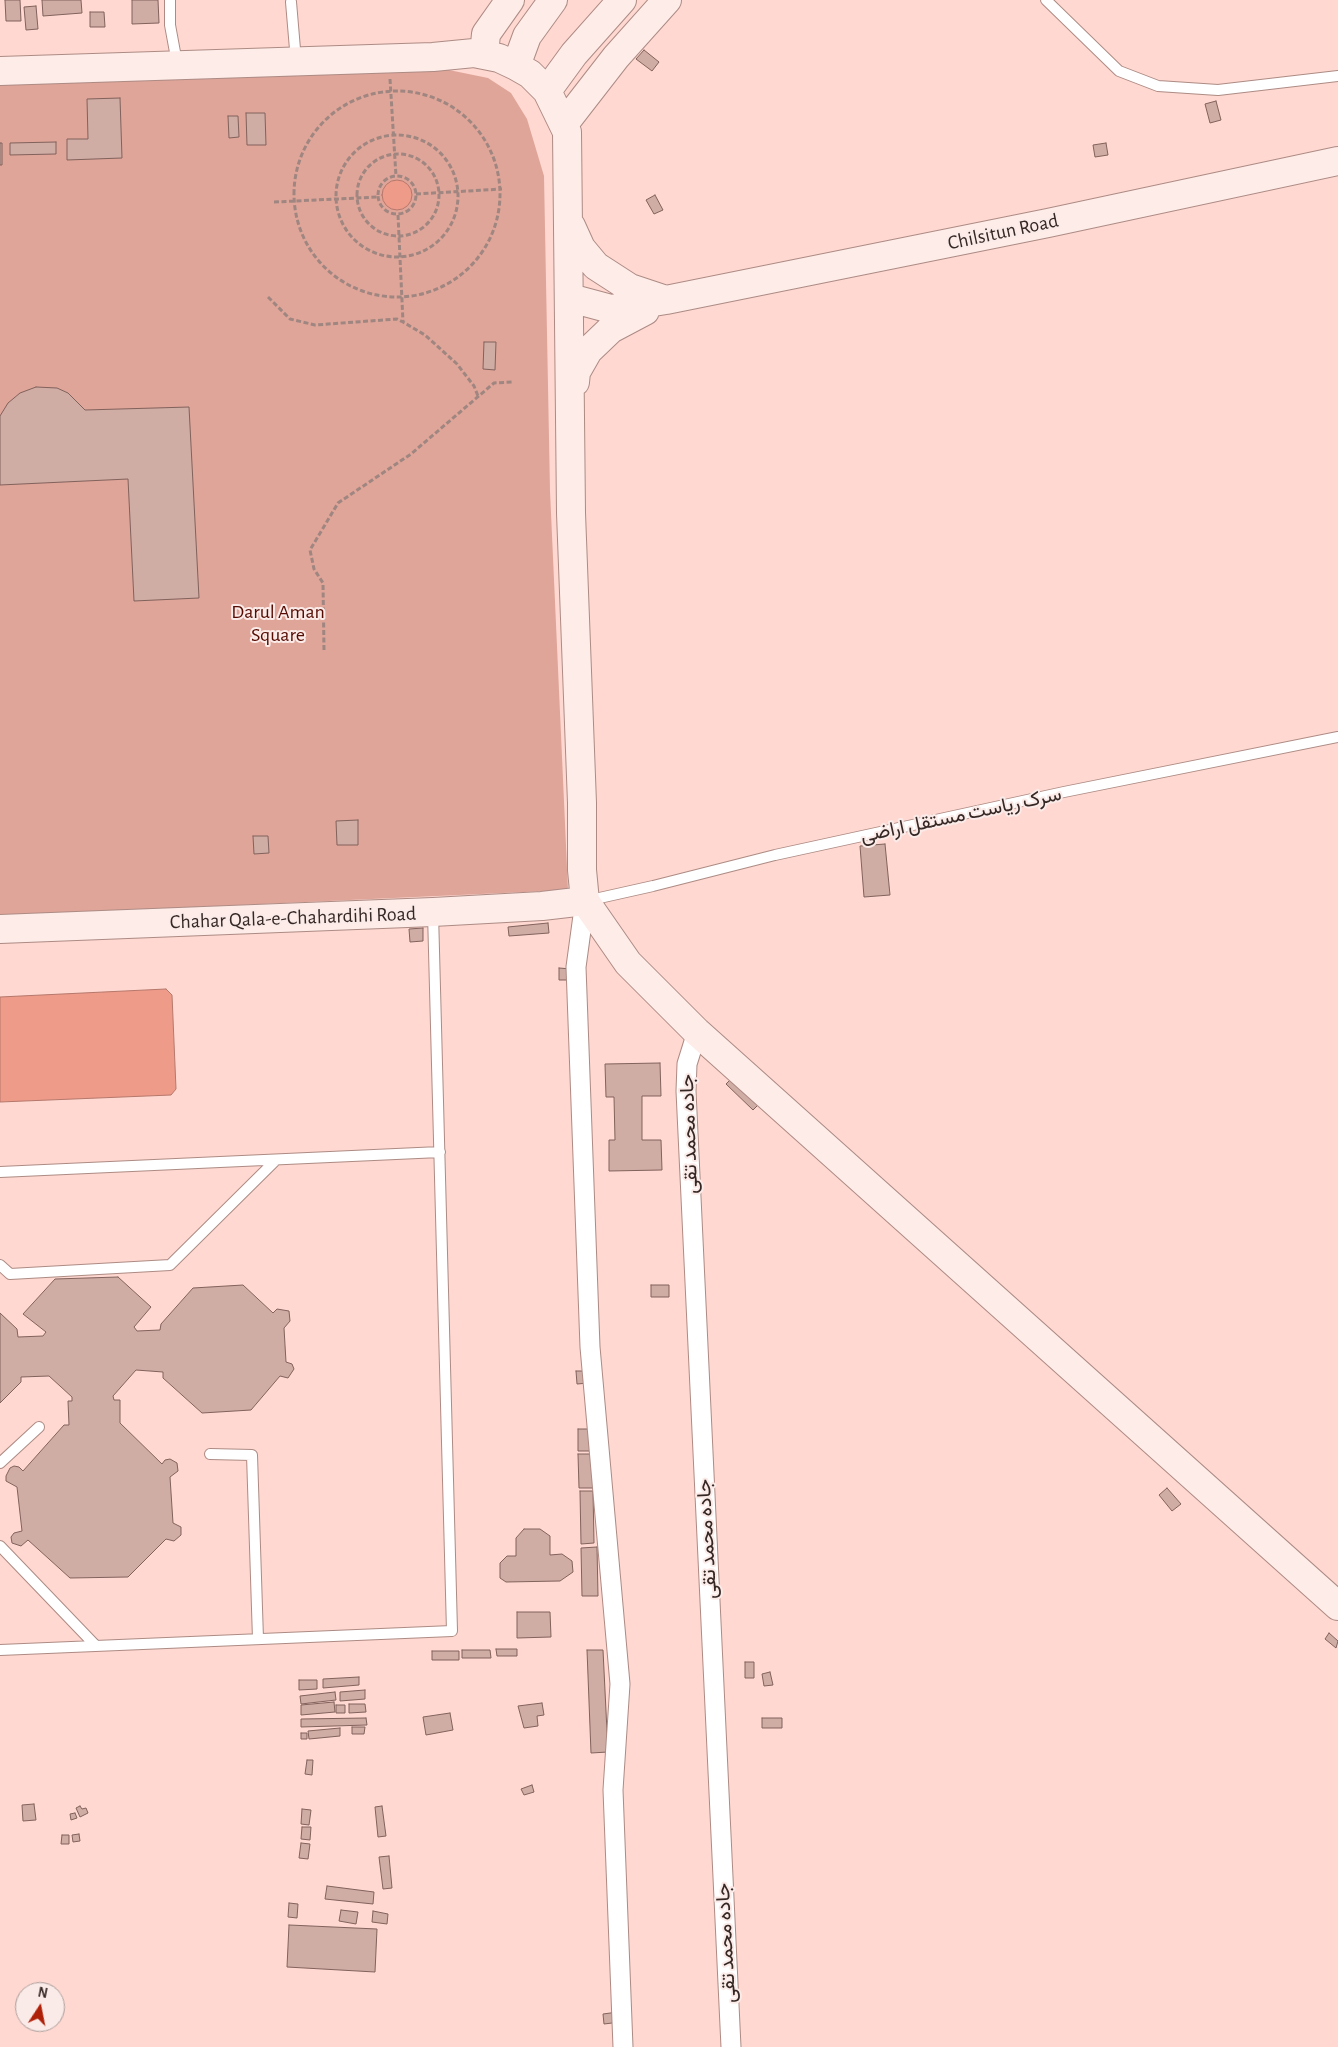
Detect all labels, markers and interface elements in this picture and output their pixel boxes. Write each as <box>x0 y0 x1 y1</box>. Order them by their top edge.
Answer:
street label: Chilsitun Road <box>945 209 1061 255</box>
park label: Darul Aman Square <box>231 600 325 647</box>
street label: سرک ریاست مستقل اراضی <box>858 782 1064 848</box>
street label: Chahar Qala-e-Chahardihi Road <box>169 902 417 934</box>
street label: جاده محمد تقی <box>675 1074 703 1194</box>
street label: جاده محمد تقی <box>692 1478 722 1600</box>
street label: جاده محمد تقی <box>711 1882 741 2004</box>
north arrow <box>15 1982 65 2032</box>
text: N <box>37 1985 49 2001</box>

